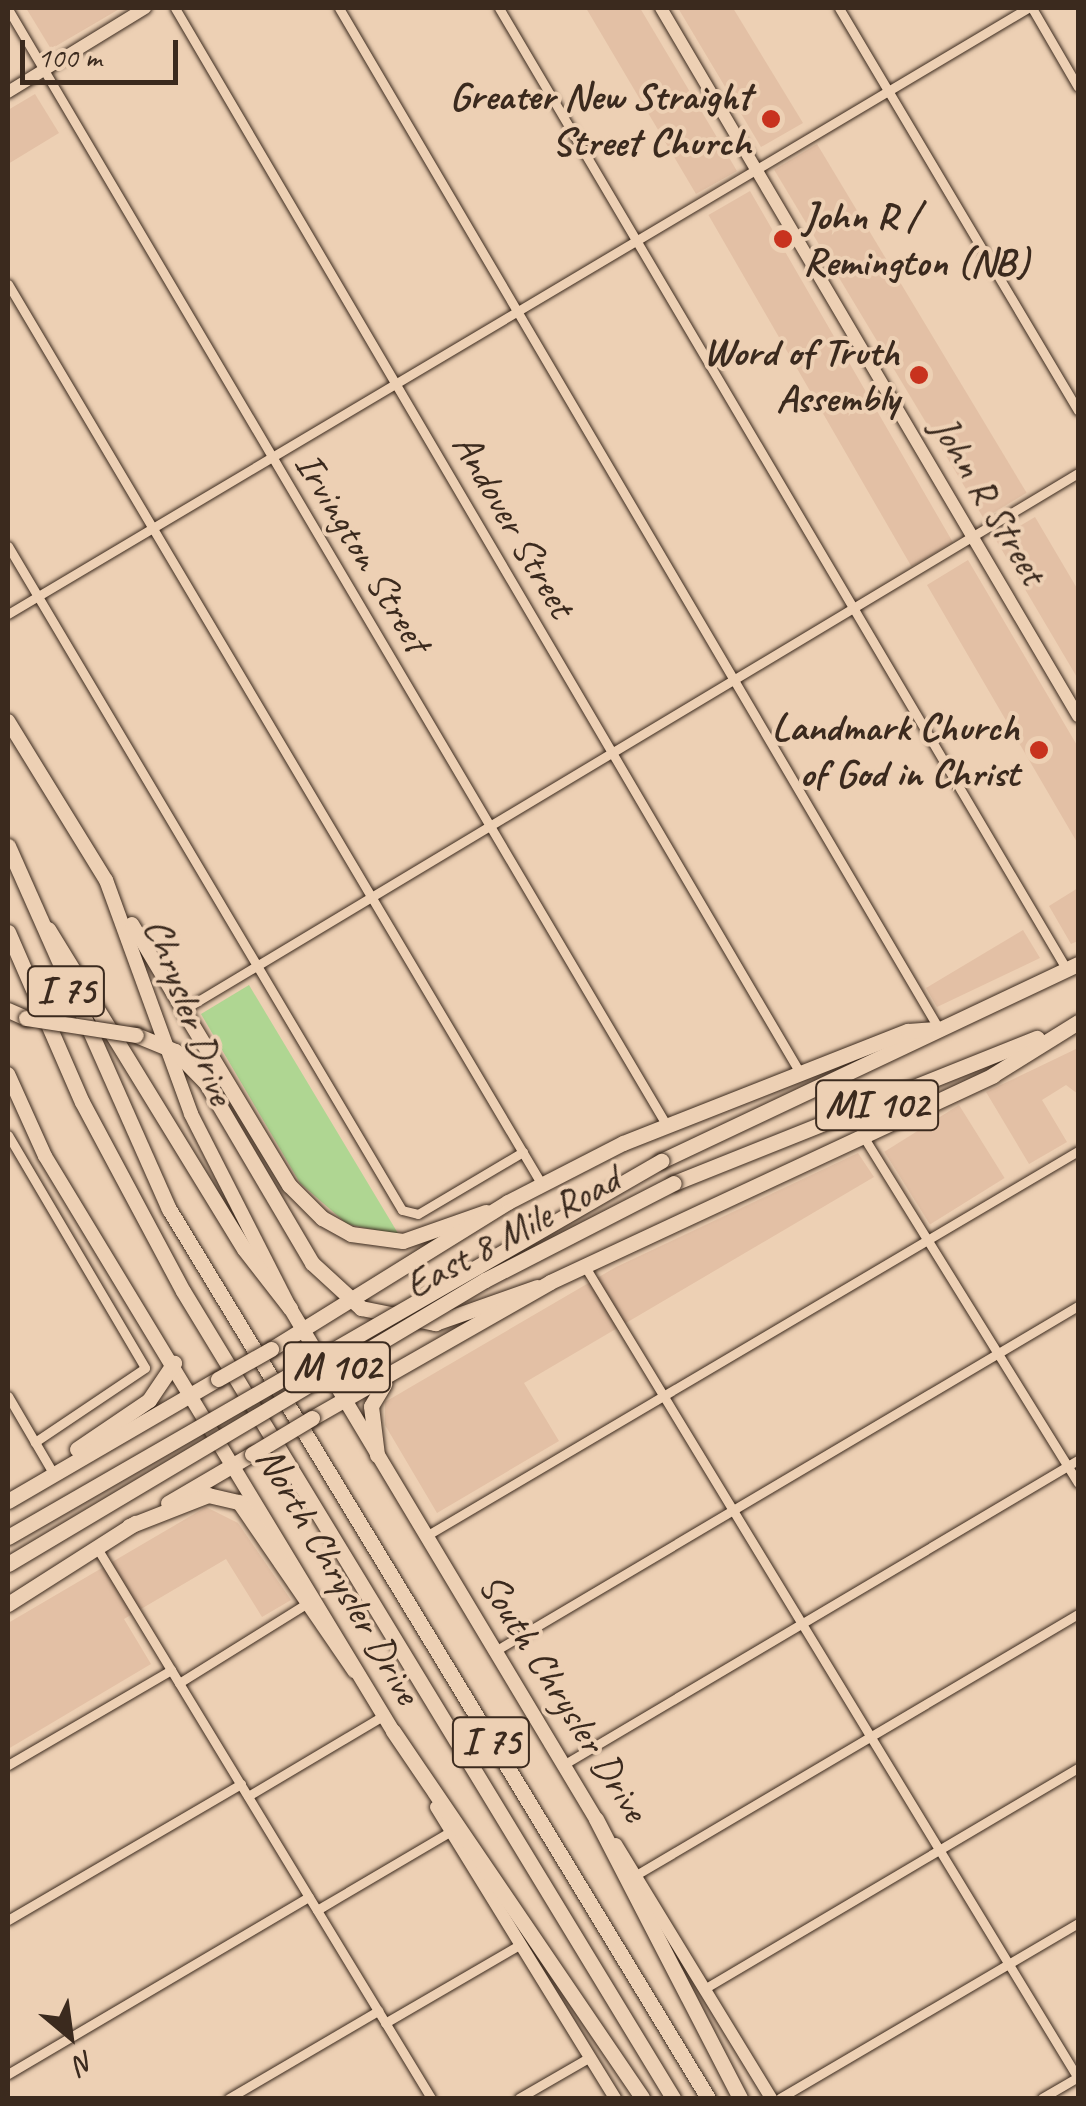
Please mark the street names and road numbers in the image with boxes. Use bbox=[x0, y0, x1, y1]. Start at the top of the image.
street label: John R Street bbox=[919, 406, 1059, 594]
street label: Andover Street bbox=[442, 424, 586, 626]
street label: Irvington Street bbox=[284, 443, 442, 661]
street label: Chrysler Drive bbox=[134, 911, 246, 1111]
road number: I 75 bbox=[26, 958, 106, 1024]
road number: MI 102 bbox=[814, 1072, 940, 1138]
street label: East 8 Mile Road bbox=[397, 1155, 627, 1309]
road number: M 102 bbox=[282, 1334, 392, 1400]
street label: North Chrysler Drive bbox=[246, 1438, 432, 1712]
street label: South Chrysler Drive bbox=[468, 1564, 660, 1830]
road number: I 75 bbox=[451, 1709, 531, 1775]

